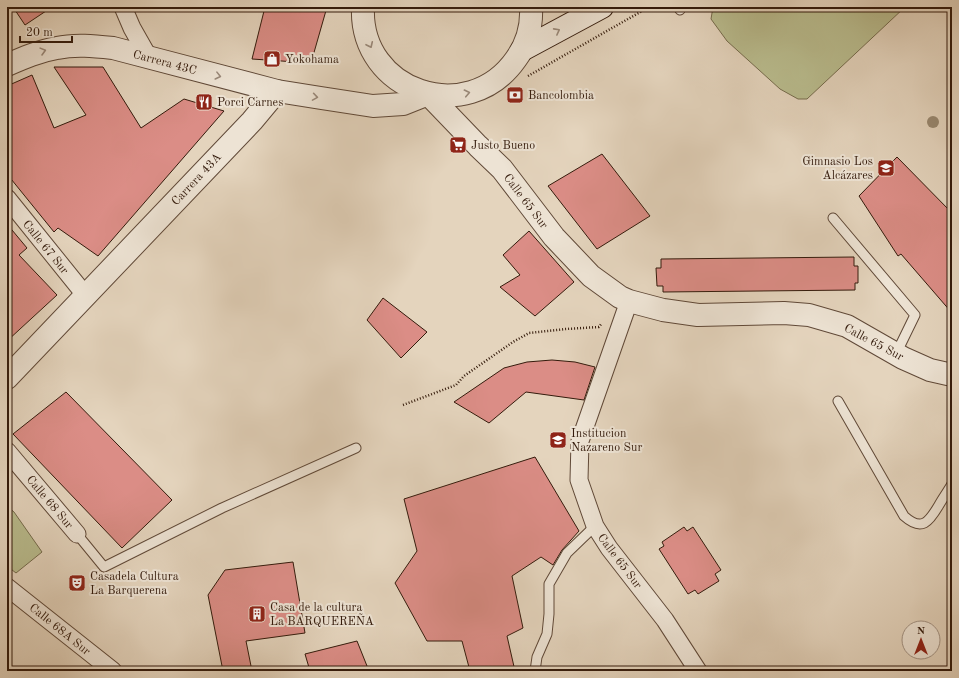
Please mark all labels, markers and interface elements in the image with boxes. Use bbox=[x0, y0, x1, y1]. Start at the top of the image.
scale bar bbox=[20, 18, 72, 44]
text: 20 m bbox=[26, 27, 53, 39]
one-way arrow bbox=[553, 29, 560, 36]
one-way arrow bbox=[365, 41, 373, 48]
one-way arrow bbox=[39, 47, 46, 56]
street label: Carrera 43C bbox=[132, 49, 198, 77]
shop icon: Yokohama bbox=[262, 49, 282, 69]
place label: Yokohama bbox=[285, 54, 339, 66]
one-way arrow bbox=[214, 71, 221, 80]
bank icon: Bancolombia bbox=[505, 85, 525, 105]
one-way arrow bbox=[464, 89, 470, 98]
place label: Bancolombia bbox=[528, 90, 594, 102]
restaurant icon: Porci Carnes bbox=[194, 92, 214, 112]
one-way arrow bbox=[312, 93, 318, 101]
place label: Porci Carnes bbox=[217, 97, 283, 109]
supermarket icon: Justo Bueno bbox=[448, 135, 468, 155]
place label: Justo Bueno bbox=[471, 140, 535, 152]
street label: Carrera 43A bbox=[170, 151, 224, 208]
place label: Gimnasio Los Alcázares bbox=[802, 156, 873, 182]
school or university icon: Gimnasio Los Alcázares bbox=[876, 158, 896, 178]
street label: Calle 65 Sur bbox=[501, 171, 551, 231]
street label: Calle 67 Sur bbox=[20, 218, 71, 277]
street label: Calle 65 Sur bbox=[842, 321, 906, 364]
place label: Institucion Nazareno Sur bbox=[571, 428, 642, 454]
school or university icon: Institucion Nazareno Sur bbox=[548, 430, 568, 450]
street label: Calle 68 Sur bbox=[24, 474, 75, 532]
street label: Calle 65 Sur bbox=[595, 531, 645, 591]
place label: Casadela Cultura La Barquerena bbox=[90, 571, 179, 597]
theatre icon: Casadela Cultura La Barquerena bbox=[67, 573, 87, 593]
street label: Calle 68A Sur bbox=[27, 602, 92, 658]
place label: Casa de la cultura La BARQUEREÑA bbox=[270, 602, 374, 628]
building icon: Casa de la cultura La BARQUEREÑA bbox=[247, 604, 267, 624]
north arrow bbox=[901, 620, 941, 660]
text: N bbox=[917, 626, 926, 637]

